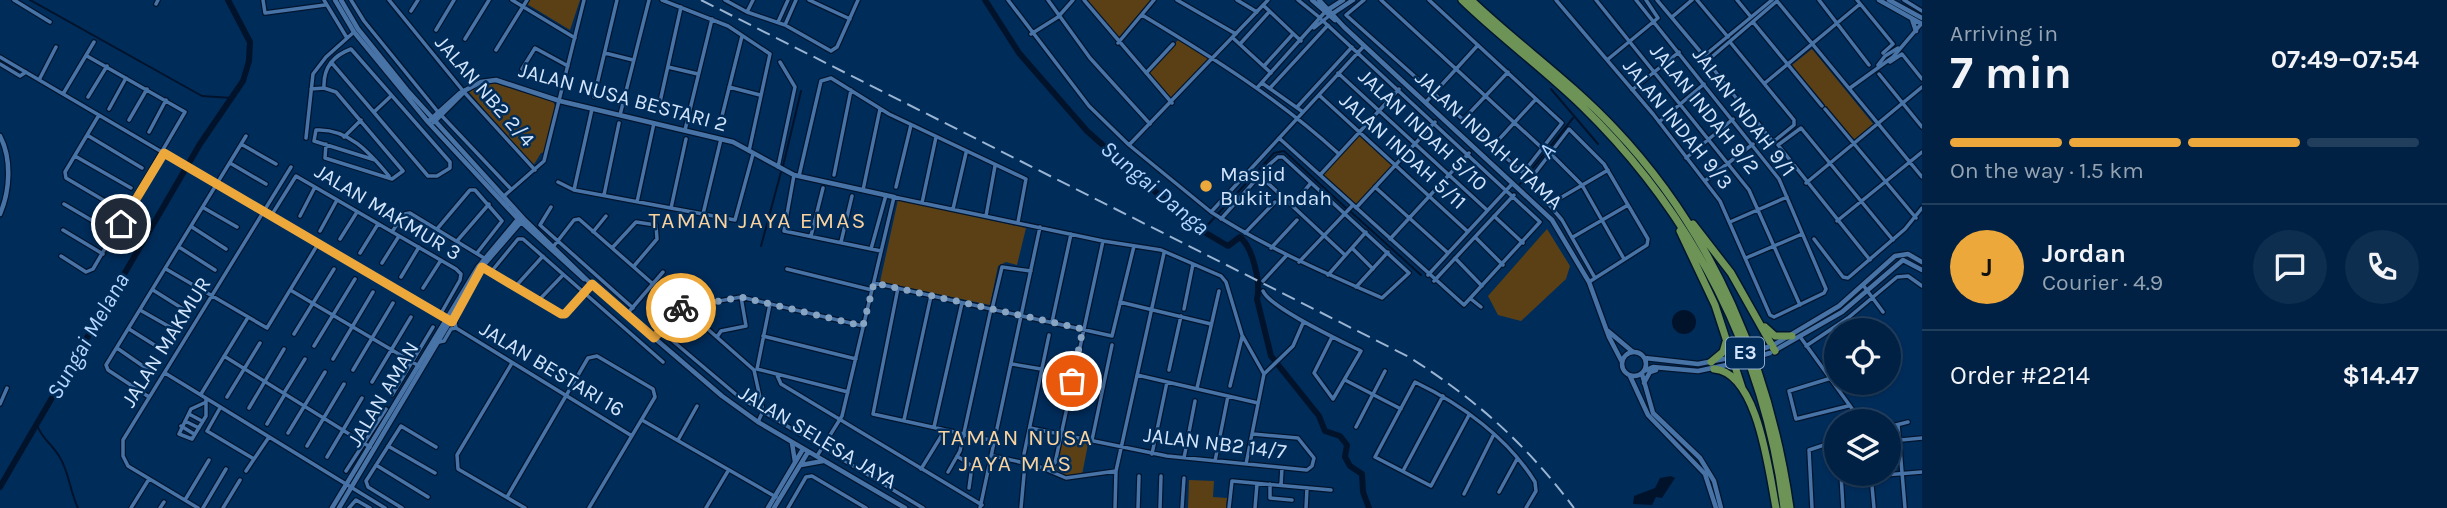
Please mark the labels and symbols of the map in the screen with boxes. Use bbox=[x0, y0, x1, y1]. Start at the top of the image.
street label: JALAN NB2 2/4 bbox=[430, 31, 540, 152]
street label: JALAN INDAH 9/2 bbox=[1645, 39, 1765, 179]
street label: JALAN INDAH 9/1 bbox=[1688, 43, 1800, 181]
street label: JALAN INDAH 9/3 bbox=[1618, 54, 1738, 194]
street label: JALAN NUSA BESTARI 2 bbox=[516, 58, 730, 136]
street label: JALAN INDAH 5/10 bbox=[1354, 64, 1492, 196]
street label: JALAN INDAH UTAMA bbox=[1410, 65, 1568, 215]
street label: JALAN INDAH 5/11 bbox=[1335, 88, 1471, 214]
water label: Sungai Danga bbox=[1095, 135, 1215, 241]
water label: A bbox=[1533, 138, 1561, 164]
street label: JALAN MAKMUR 3 bbox=[311, 159, 465, 265]
place label: Masjid Bukit Indah bbox=[1220, 162, 1332, 210]
marker: Masjid Bukit Indah bbox=[1198, 178, 1214, 194]
pin bbox=[91, 194, 151, 254]
district label: TAMAN JAYA EMAS bbox=[649, 207, 867, 234]
water label: Sungai Melana bbox=[41, 268, 135, 404]
street label: JALAN MAKMUR bbox=[116, 273, 216, 411]
courier bbox=[646, 273, 716, 343]
street label: JALAN BESTARI 16 bbox=[476, 317, 628, 421]
street label: JALAN AMAN bbox=[342, 337, 424, 451]
road number: E3 bbox=[1726, 338, 1764, 368]
pin bbox=[1042, 351, 1102, 411]
street label: JALAN SELESA JAYA bbox=[735, 380, 901, 494]
street label: JALAN NB2 14/7 bbox=[1142, 422, 1288, 464]
district label: TAMAN NUSA JAYA MAS bbox=[938, 424, 1094, 477]

